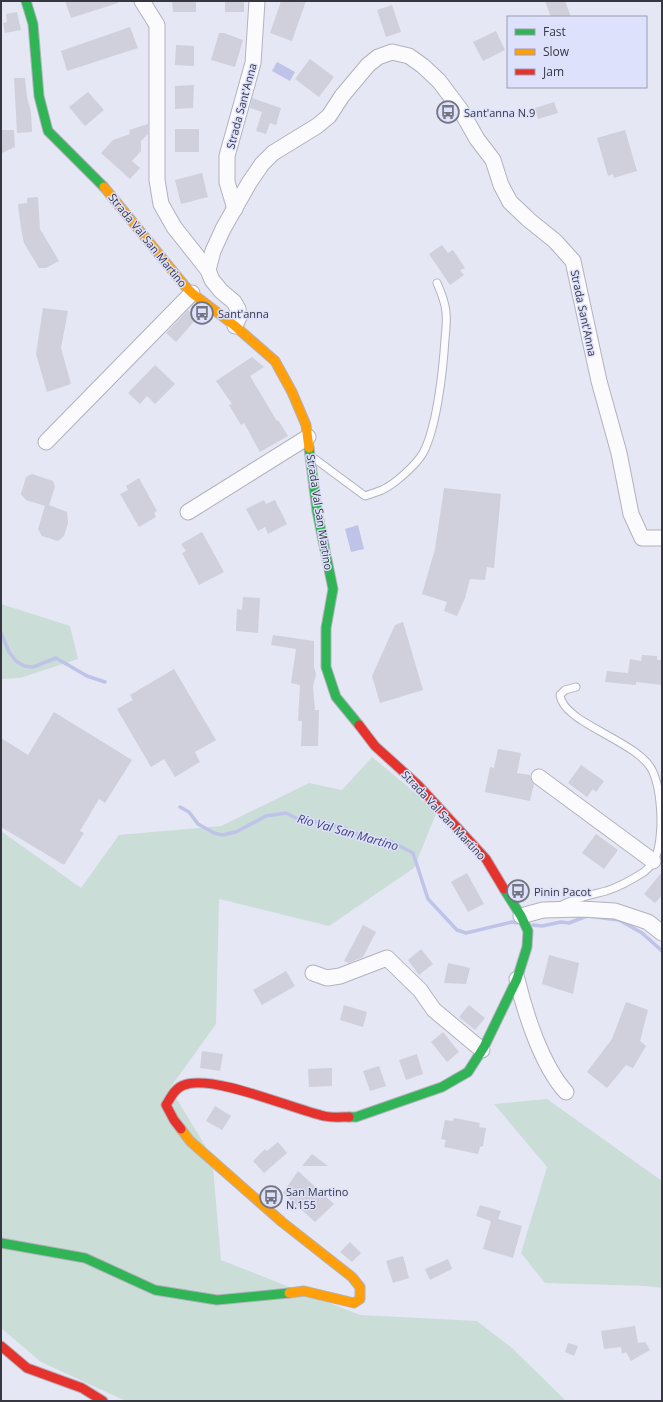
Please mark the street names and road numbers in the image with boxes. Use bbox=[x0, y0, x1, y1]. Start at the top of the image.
street label: Strada Sant'Anna bbox=[222, 62, 260, 150]
street label: Strada Val San Martino bbox=[105, 190, 191, 290]
street label: Strada Sant'Anna bbox=[568, 268, 600, 358]
street label: Strada Val San Martino bbox=[303, 453, 337, 571]
street label: Strada Val San Martino bbox=[399, 767, 490, 863]

